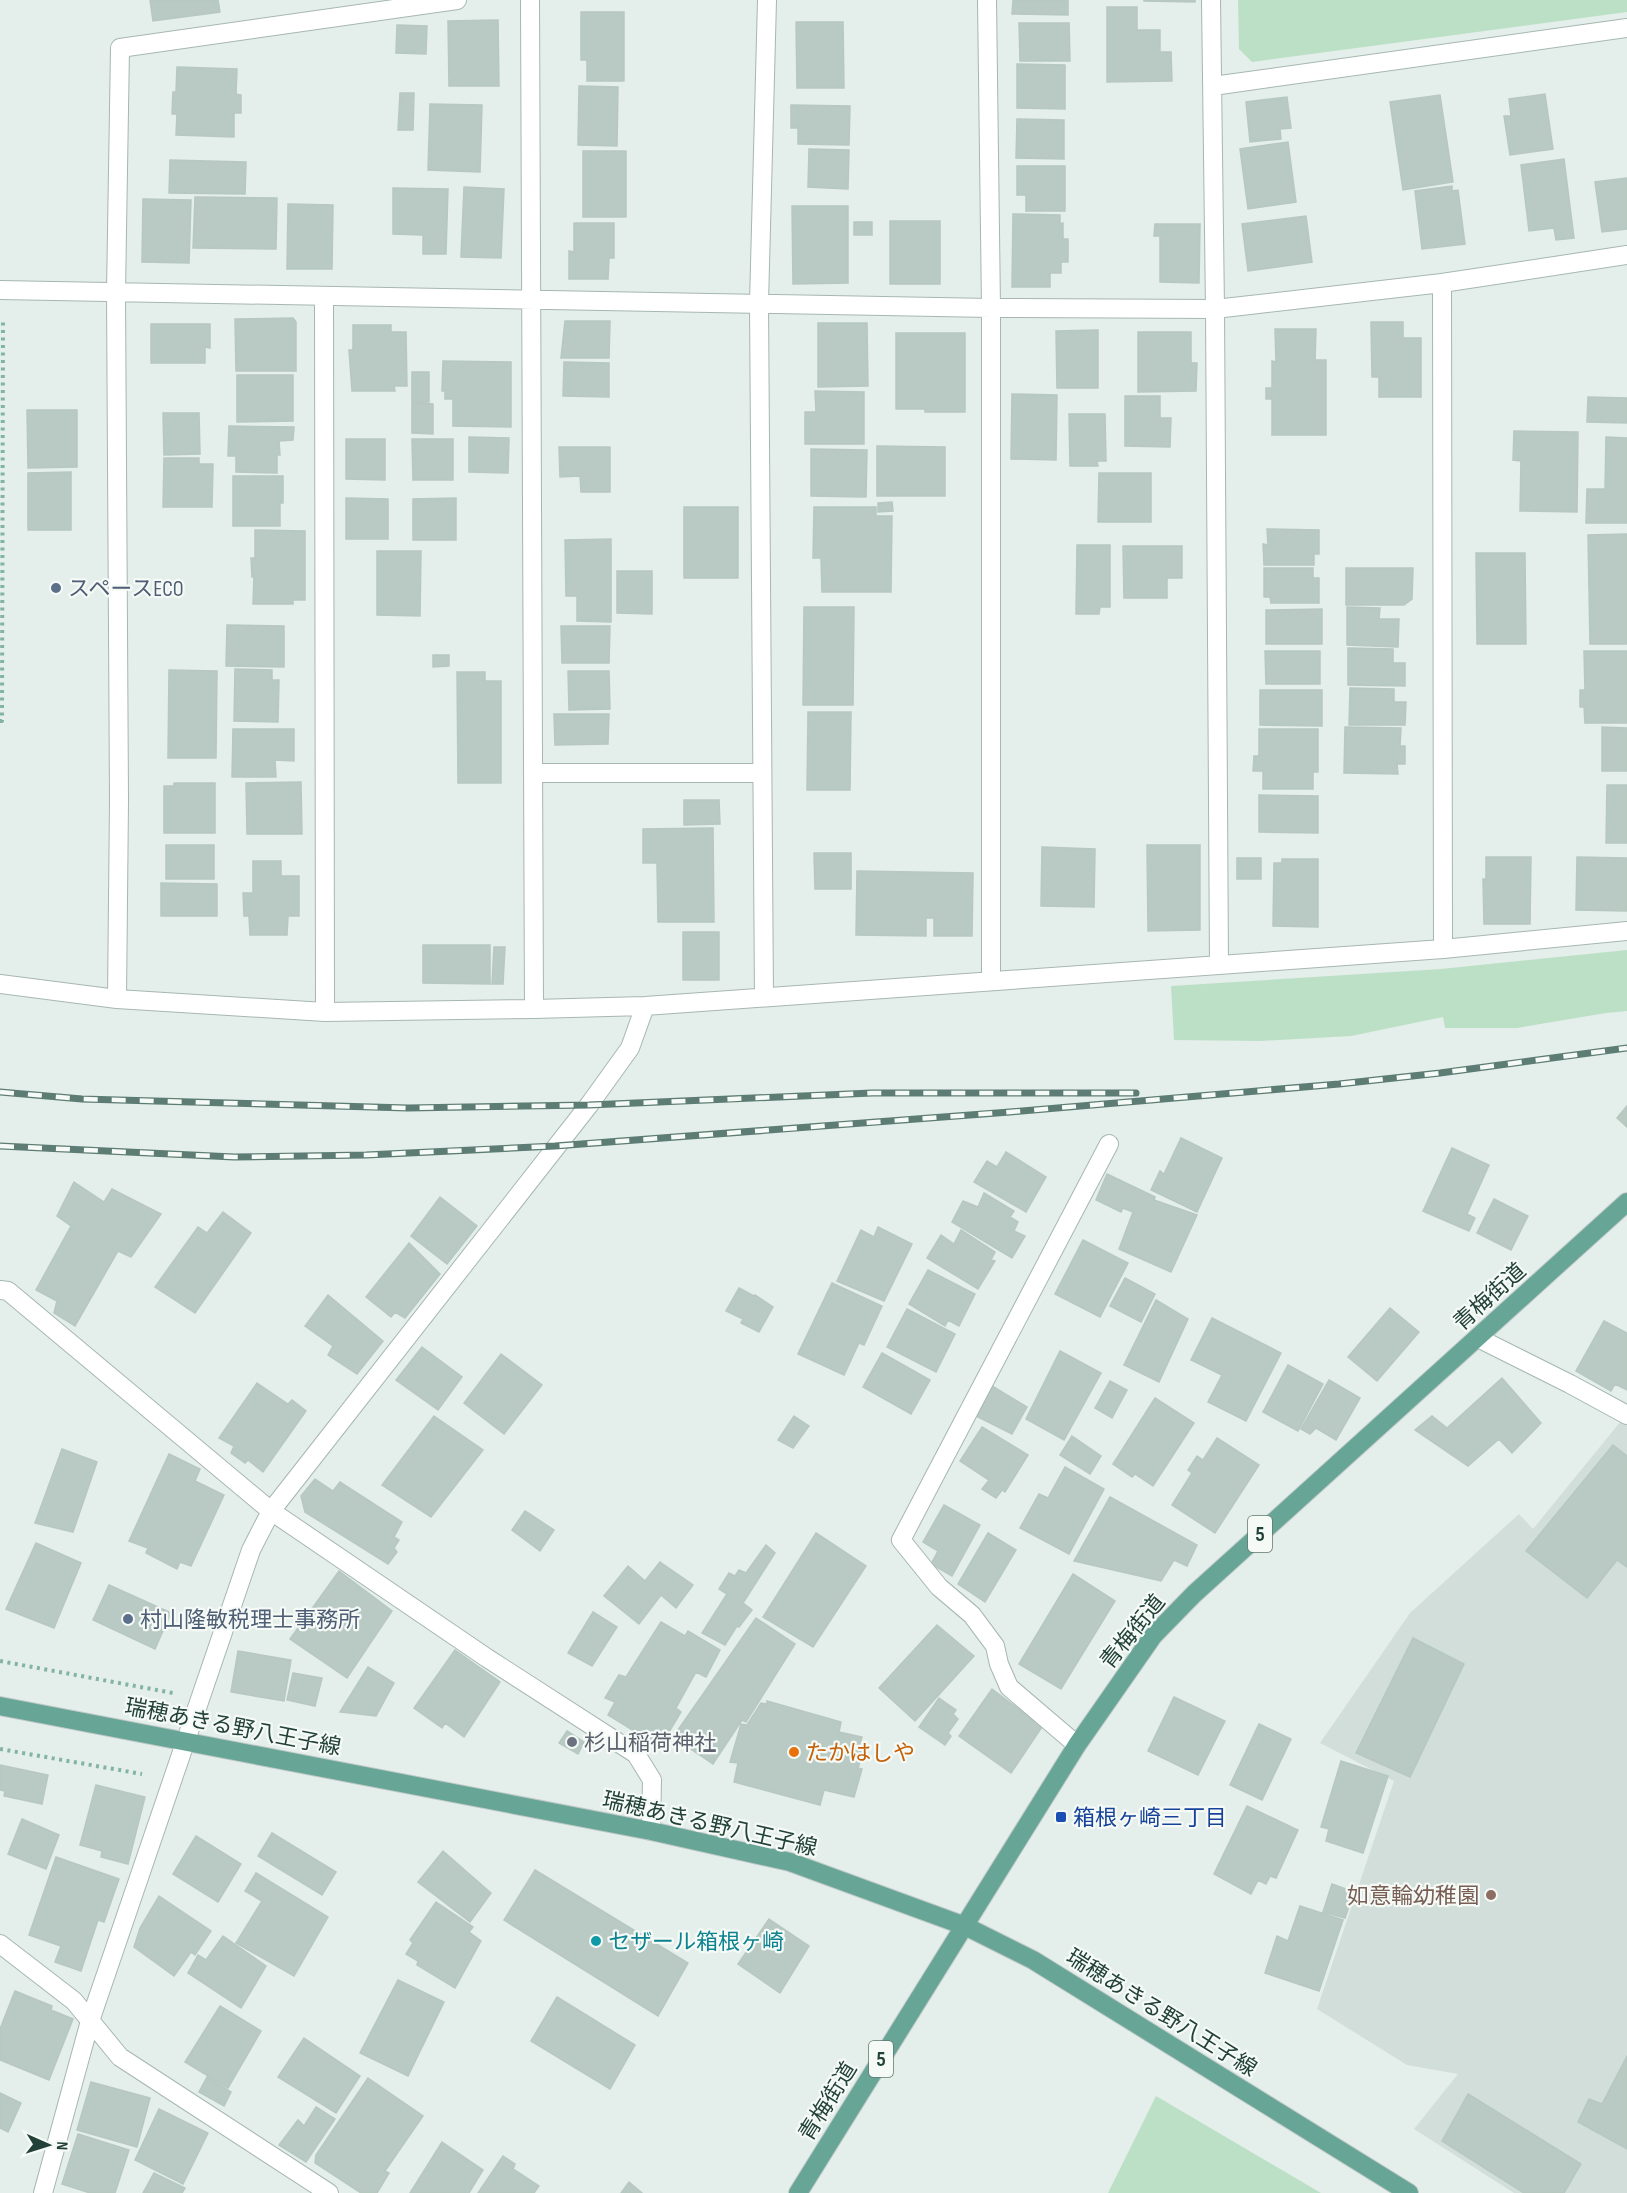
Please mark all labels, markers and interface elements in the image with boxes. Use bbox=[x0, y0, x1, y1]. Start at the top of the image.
place label: スペースECO bbox=[68, 576, 184, 603]
marker: スペースECO bbox=[49, 581, 63, 595]
street label: 青梅街道 bbox=[1448, 1258, 1532, 1337]
road number: 5 bbox=[1248, 1516, 1272, 1552]
street label: 青梅街道 bbox=[1095, 1589, 1171, 1675]
place label: 村山隆敏税理士事務所 bbox=[140, 1607, 360, 1634]
marker: 村山隆敏税理士事務所 bbox=[121, 1612, 135, 1626]
street label: 瑞穂あきる野八王子線 bbox=[122, 1693, 343, 1762]
place label: 杉山稲荷神社 bbox=[584, 1730, 716, 1757]
marker: 杉山稲荷神社 bbox=[565, 1735, 579, 1749]
place label: たかはしや bbox=[806, 1740, 915, 1767]
marker: たかはしや bbox=[787, 1745, 801, 1759]
street label: 瑞穂あきる野八王子線 bbox=[600, 1787, 820, 1862]
place label: 箱根ヶ崎三丁目 bbox=[1073, 1805, 1227, 1832]
marker: 箱根ヶ崎三丁目 bbox=[1054, 1810, 1068, 1824]
place label: 如意輪幼稚園 bbox=[1347, 1883, 1479, 1910]
marker: 如意輪幼稚園 bbox=[1484, 1888, 1498, 1902]
place label: セザール箱根ヶ崎 bbox=[608, 1929, 784, 1956]
marker: セザール箱根ヶ崎 bbox=[589, 1934, 603, 1948]
street label: 瑞穂あきる野八王子線 bbox=[1061, 1944, 1261, 2083]
road number: 5 bbox=[869, 2041, 893, 2077]
street label: 青梅街道 bbox=[794, 2057, 863, 2146]
north arrow bbox=[18, 2115, 78, 2175]
text: N bbox=[52, 2141, 71, 2150]

